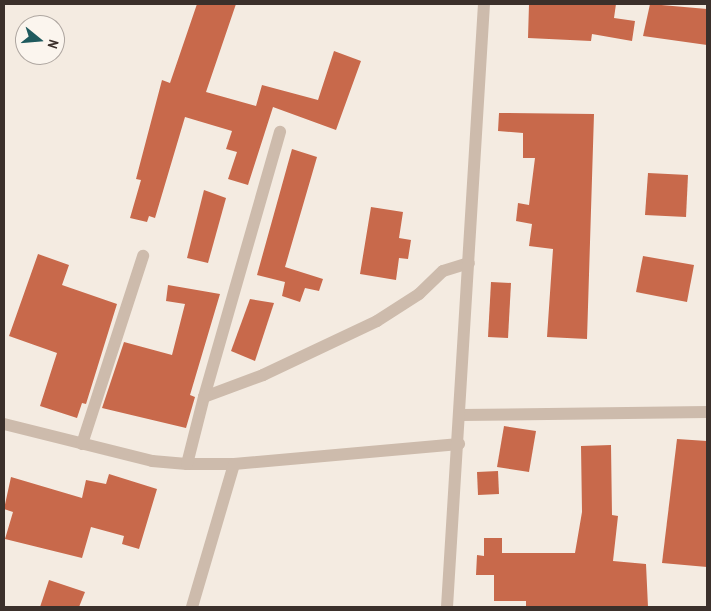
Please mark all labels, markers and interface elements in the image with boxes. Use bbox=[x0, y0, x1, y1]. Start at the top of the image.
north arrow bbox=[15, 15, 65, 65]
text: N bbox=[44, 37, 63, 51]

